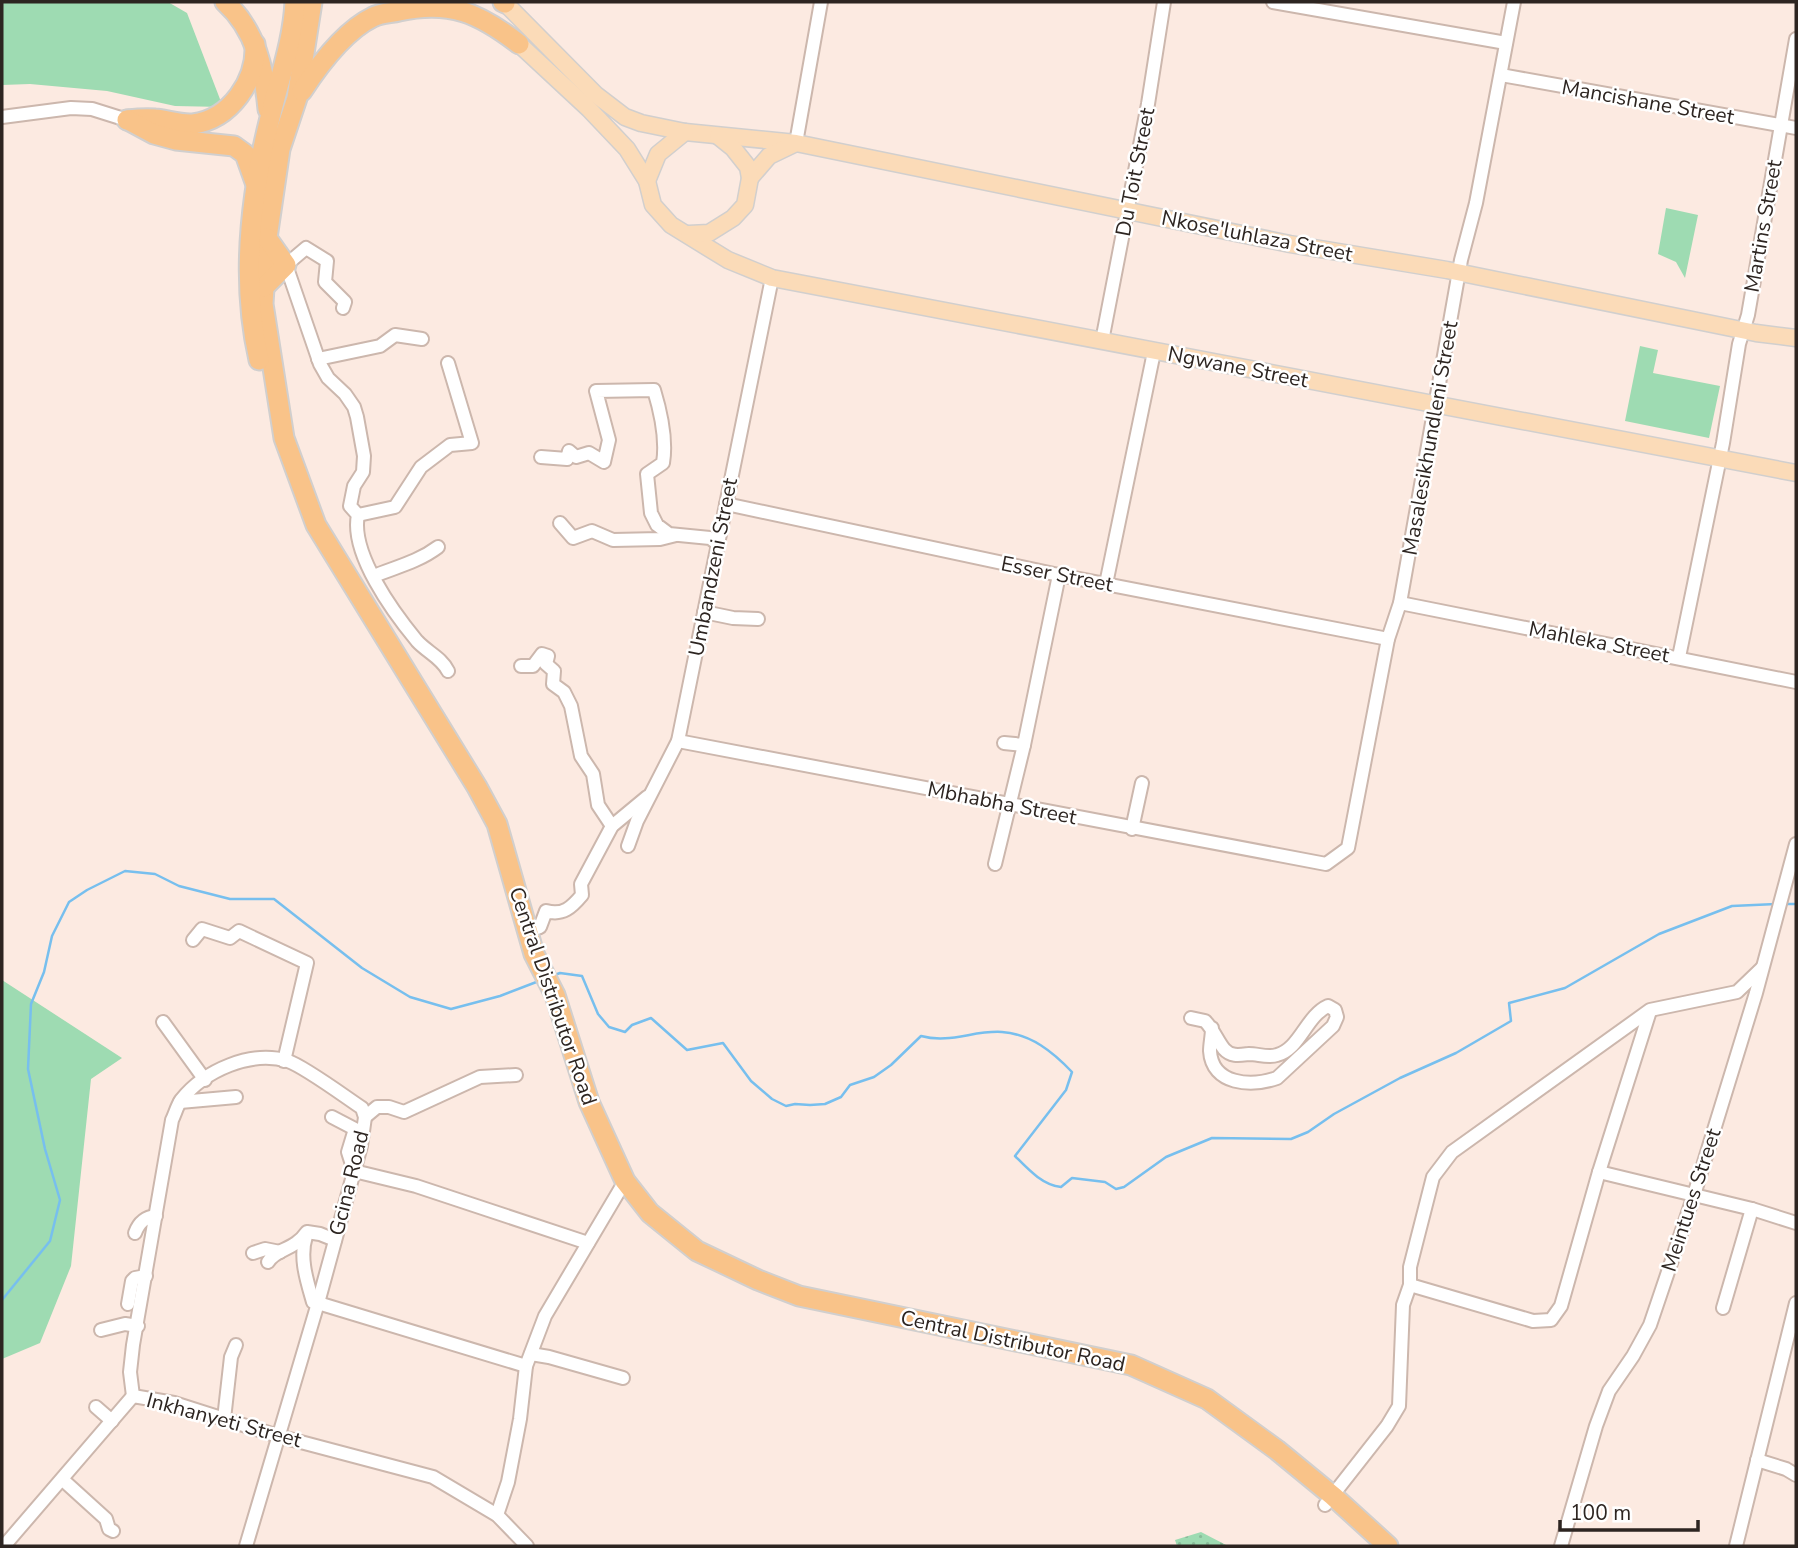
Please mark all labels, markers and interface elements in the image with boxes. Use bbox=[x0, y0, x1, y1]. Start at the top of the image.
street label: Mancishane Street bbox=[1560, 73, 1737, 131]
street label: Du Toit Street bbox=[1109, 105, 1161, 239]
street label: Martins Street bbox=[1738, 157, 1789, 294]
street label: Nkose'luhlaza Street bbox=[1159, 204, 1356, 268]
street label: Masalesikhundleni Street bbox=[1396, 318, 1465, 557]
street label: Ngwane Street bbox=[1166, 340, 1311, 394]
street label: Umbandzeni Street bbox=[682, 475, 744, 659]
street label: Esser Street bbox=[999, 549, 1116, 599]
street label: Mahleka Street bbox=[1526, 615, 1672, 669]
street label: Mbhabha Street bbox=[925, 775, 1080, 831]
street label: Central Distributor Road bbox=[502, 883, 604, 1109]
street label: Meintues Street bbox=[1655, 1124, 1728, 1275]
street label: Gcina Road bbox=[322, 1128, 376, 1238]
street label: Central Distributor Road bbox=[898, 1304, 1128, 1378]
street label: Inkhanyeti Street bbox=[143, 1386, 305, 1454]
scale bar bbox=[1560, 1488, 1698, 1532]
text: 100 m bbox=[1570, 1499, 1631, 1527]

